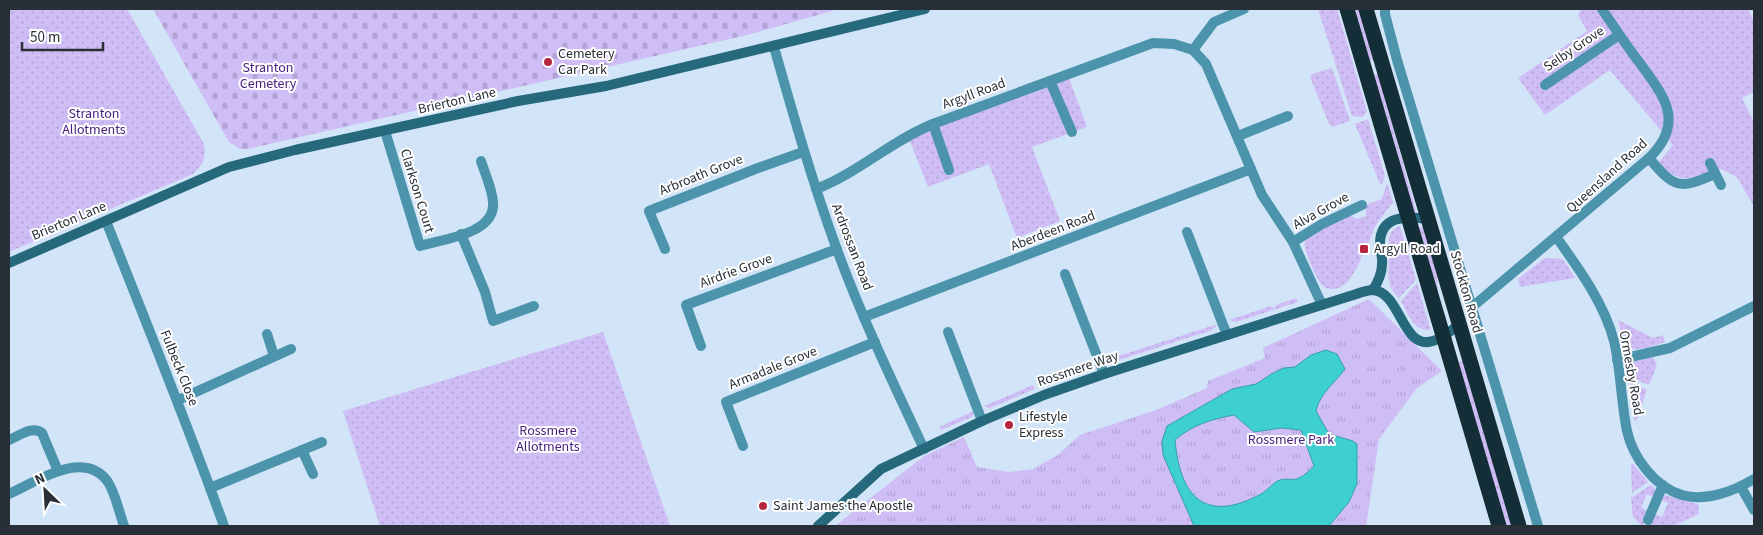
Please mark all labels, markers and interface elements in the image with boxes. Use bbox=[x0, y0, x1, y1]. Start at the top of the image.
scale bar bbox=[22, 20, 104, 52]
street label: Selby Grove bbox=[1540, 21, 1608, 77]
text: 50 m bbox=[30, 27, 60, 48]
place label: Cemetery Car Park bbox=[558, 44, 615, 80]
marker: Cemetery Car Park bbox=[542, 56, 554, 68]
park label: Stranton Cemetery bbox=[240, 58, 297, 94]
street label: Argyll Road bbox=[940, 73, 1008, 115]
street label: Brierton Lane bbox=[416, 82, 498, 120]
park label: Stranton Allotments bbox=[62, 104, 126, 140]
street label: Queensland Road bbox=[1562, 134, 1652, 218]
street label: Clarkson Court bbox=[395, 146, 439, 236]
street label: Arbroath Grove bbox=[656, 149, 746, 201]
street label: Alva Grove bbox=[1289, 187, 1353, 235]
street label: Brierton Lane bbox=[29, 196, 109, 246]
street label: Ardrossan Road bbox=[826, 201, 878, 293]
street label: Aberdeen Road bbox=[1008, 206, 1098, 256]
place label: Argyll Road bbox=[1374, 239, 1440, 259]
marker: Argyll Road bbox=[1358, 243, 1370, 255]
street label: Stockton Road bbox=[1445, 248, 1487, 336]
street label: Airdrie Grove bbox=[697, 249, 775, 293]
street label: Fulbeck Close bbox=[155, 327, 203, 409]
street label: Ormesby Road bbox=[1614, 329, 1648, 417]
street label: Armadale Grove bbox=[726, 341, 820, 395]
street label: Rossmere Way bbox=[1035, 346, 1122, 392]
place label: Lifestyle Express bbox=[1019, 407, 1068, 443]
marker: Lifestyle Express bbox=[1003, 419, 1015, 431]
park label: Rossmere Allotments bbox=[516, 421, 580, 457]
park label: Rossmere Park bbox=[1248, 430, 1334, 450]
north arrow bbox=[20, 465, 70, 515]
text: N bbox=[31, 468, 48, 490]
place label: Saint James the Apostle bbox=[773, 496, 913, 516]
marker: Saint James the Apostle bbox=[757, 500, 769, 512]

